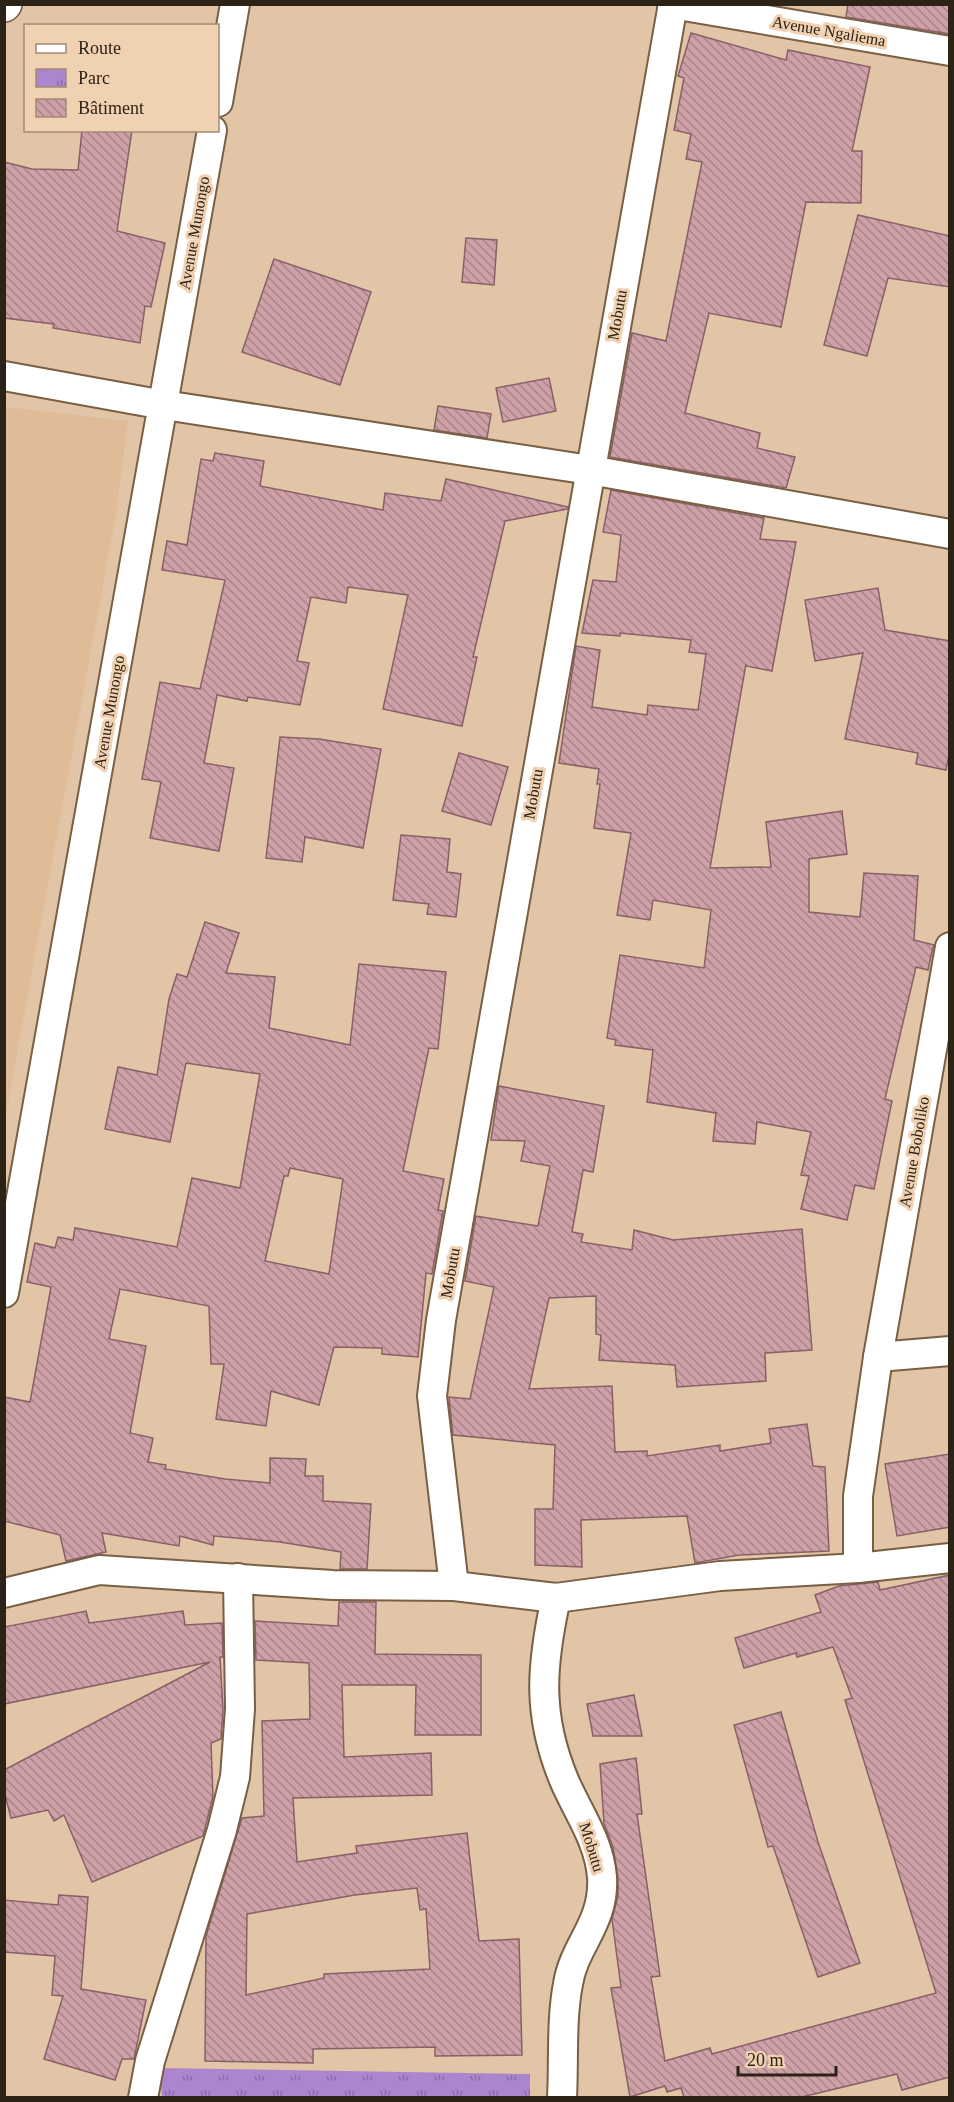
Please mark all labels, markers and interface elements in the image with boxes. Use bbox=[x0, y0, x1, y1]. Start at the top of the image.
street label: Avenue Ngaliema bbox=[771, 13, 887, 50]
legend bbox=[24, 24, 219, 132]
text: Route bbox=[78, 38, 121, 58]
text: Parc bbox=[78, 68, 110, 88]
text: Bâtiment bbox=[78, 98, 144, 118]
street label: Avenue Munongo bbox=[176, 175, 213, 291]
street label: Mobutu bbox=[604, 289, 630, 341]
street label: Avenue Munongo bbox=[91, 654, 128, 770]
street label: Mobutu bbox=[520, 768, 546, 820]
street label: Avenue Boboliko bbox=[896, 1095, 932, 1209]
street label: Mobutu bbox=[437, 1247, 463, 1299]
street label: Mobutu bbox=[576, 1820, 608, 1874]
scale bar bbox=[738, 2039, 836, 2077]
text: 20 m bbox=[747, 2050, 784, 2070]

